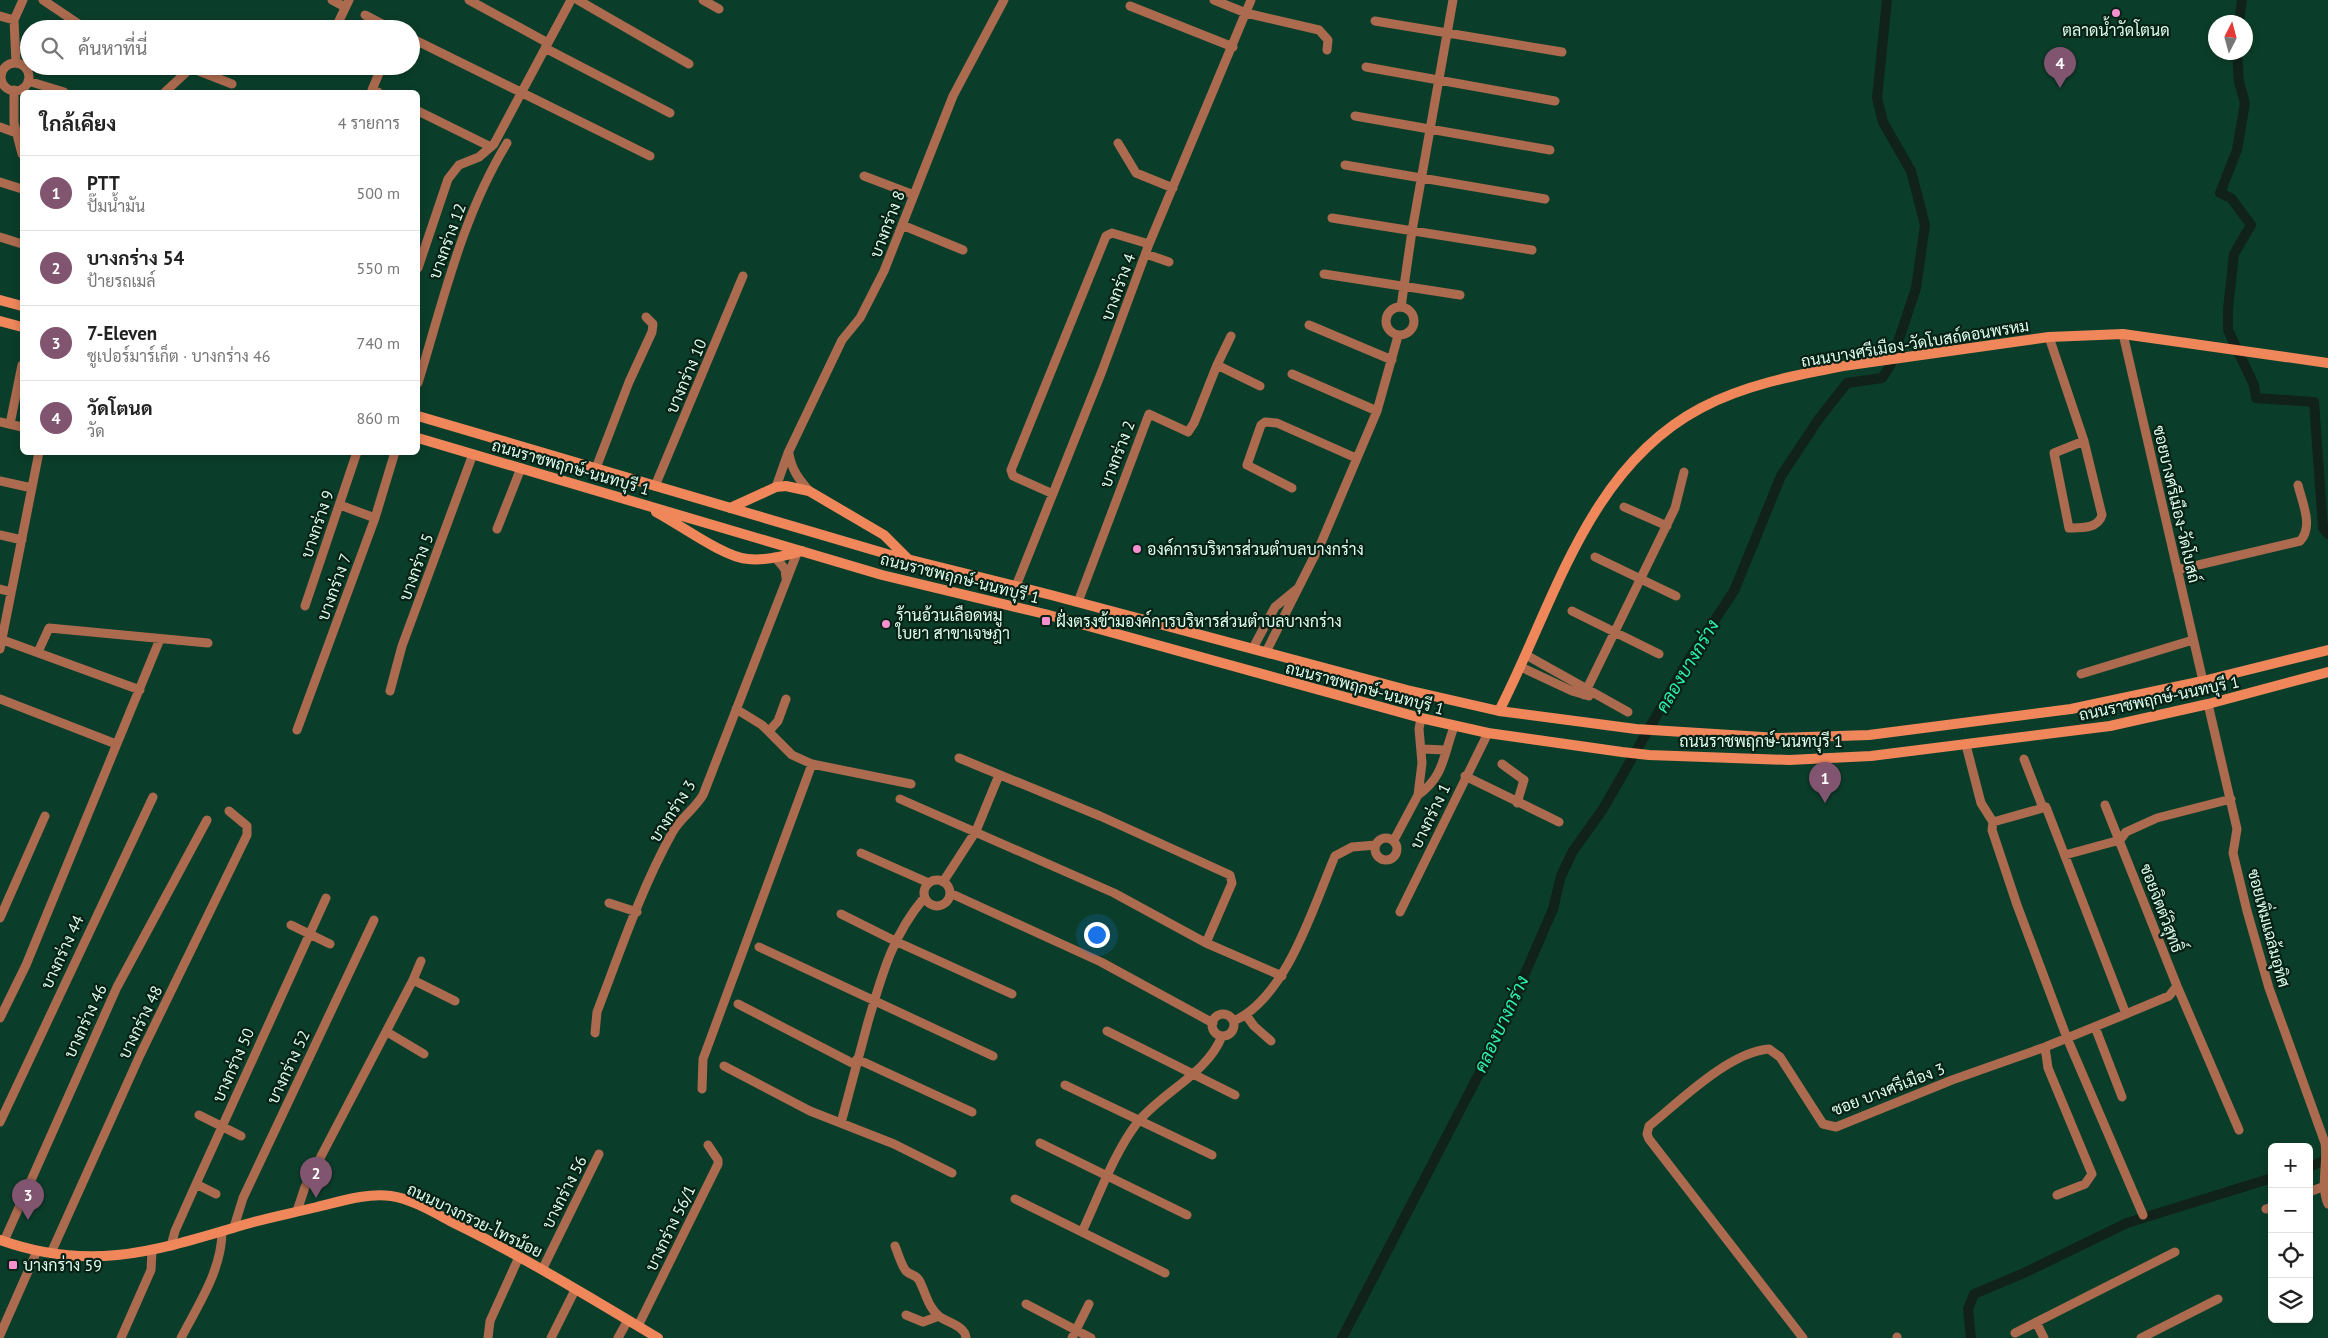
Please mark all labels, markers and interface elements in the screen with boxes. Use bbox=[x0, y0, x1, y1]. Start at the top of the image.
marker: ตลาดน้ำวัดโตนด bbox=[2110, 7, 2122, 19]
north arrow bbox=[2208, 15, 2253, 60]
place label: ตลาดน้ำวัดโตนด bbox=[2062, 16, 2170, 40]
search box bbox=[20, 20, 420, 75]
icon: search bbox=[38, 34, 66, 62]
text: ค้นหาที่นี่ bbox=[78, 36, 147, 60]
pin: 4 bbox=[2044, 47, 2076, 88]
text: ใกล้เคียง bbox=[40, 110, 116, 137]
text: 4 รายการ bbox=[338, 113, 400, 133]
text: PTT bbox=[87, 171, 120, 195]
text: 1 bbox=[51, 183, 61, 203]
text: 500 m bbox=[357, 183, 400, 203]
street label: บางกร่าง 8 bbox=[865, 188, 909, 260]
text: ปั๊มน้ำมัน bbox=[87, 196, 145, 216]
street label: บางกร่าง 12 bbox=[424, 200, 470, 282]
text: บางกร่าง 54 bbox=[87, 246, 184, 270]
street label: บางกร่าง 4 bbox=[1097, 250, 1140, 323]
text: 2 bbox=[51, 258, 61, 278]
text: 550 m bbox=[357, 258, 400, 278]
text: ป้ายรถเมล์ bbox=[87, 271, 156, 291]
street label: ถนนบางศรีเมือง-วัดโบสถ์ดอนพรหม bbox=[1799, 313, 2030, 371]
text: 7-Eleven bbox=[87, 321, 157, 345]
text: 3 bbox=[51, 333, 61, 353]
text: 740 m bbox=[357, 333, 400, 353]
street label: บางกร่าง 10 bbox=[661, 335, 711, 416]
text: ซูเปอร์มาร์เก็ต · บางกร่าง 46 bbox=[87, 346, 271, 366]
text: วัดโตนด bbox=[87, 396, 153, 420]
text: 4 bbox=[51, 408, 61, 428]
text: 860 m bbox=[357, 408, 400, 428]
street label: บางกร่าง 2 bbox=[1095, 418, 1139, 490]
text: วัด bbox=[87, 421, 105, 441]
street label: ซอยบางศรีเมือง-วัดโบสถ์ bbox=[2149, 423, 2207, 585]
street label: ถนนราชพฤกษ์-นนทบุรี 1 bbox=[489, 433, 653, 501]
street label: บางกร่าง 9 bbox=[296, 487, 338, 561]
street label: บางกร่าง 5 bbox=[395, 531, 437, 603]
place label: องค์การบริหารส่วนตำบลบางกร่าง bbox=[1147, 537, 1364, 559]
marker: องค์การบริหารส่วนตำบลบางกร่าง bbox=[1131, 543, 1143, 555]
street label: ถนนราชพฤกษ์-นนทบุรี 1 bbox=[878, 547, 1042, 609]
street label: บางกร่าง 7 bbox=[313, 551, 355, 623]
place label: ร้านอ้วนเลือดหมู ใบยา สาขาเจษฎา bbox=[894, 605, 1010, 644]
place label: ฝั่งตรงข้ามองค์การบริหารส่วนตำบลบางกร่าง bbox=[1056, 608, 1342, 631]
marker: ฝั่งตรงข้ามองค์การบริหารส่วนตำบลบางกร่าง bbox=[1040, 615, 1052, 627]
water label: คลองบางกร่าง bbox=[1650, 615, 1724, 717]
marker: ร้านอ้วนเลือดหมู ใบยา สาขาเจษฎา bbox=[880, 618, 892, 630]
street label: ถนนราชพฤกษ์-นนทบุรี 1 bbox=[1283, 655, 1447, 721]
street label: ถนนราชพฤกษ์-นนทบุรี 1 bbox=[2077, 669, 2241, 727]
street label: ถนนราชพฤกษ์-นนทบุรี 1 bbox=[1679, 729, 1843, 753]
pin: 1 bbox=[1809, 762, 1841, 803]
street label: บางกร่าง 3 bbox=[644, 776, 700, 846]
street label: บางกร่าง 1 bbox=[1406, 780, 1454, 852]
street label: ซอยจิตต์วิสุทธิ์ bbox=[2134, 859, 2192, 956]
street label: ซอยเพิ่มแฉล้มอุทิศ bbox=[2242, 866, 2298, 990]
street label: บางกร่าง 44 bbox=[36, 912, 88, 992]
your location bbox=[1084, 922, 1110, 948]
water label: คลองบางกร่าง bbox=[1468, 972, 1534, 1076]
street label: บางกร่าง 46 bbox=[59, 981, 111, 1061]
street label: บางกร่าง 48 bbox=[114, 982, 166, 1062]
street label: บางกร่าง 50 bbox=[208, 1025, 258, 1105]
street label: บางกร่าง 52 bbox=[262, 1027, 314, 1107]
street label: ซอย บางศรีเมือง 3 bbox=[1828, 1057, 1948, 1120]
map controls bbox=[2268, 1143, 2313, 1323]
button: + bbox=[2268, 1143, 2313, 1188]
street label: บางกร่าง 56 bbox=[537, 1152, 591, 1232]
pin: 2 bbox=[300, 1157, 332, 1198]
street label: ถนนบางกรวย-ไทรน้อย bbox=[404, 1178, 546, 1261]
pin: 3 bbox=[12, 1179, 44, 1220]
street label: บางกร่าง 56/1 bbox=[641, 1182, 699, 1274]
button: − bbox=[2268, 1188, 2313, 1233]
button: locate bbox=[2268, 1233, 2313, 1278]
place label: บางกร่าง 59 bbox=[23, 1255, 102, 1275]
marker: บางกร่าง 59 bbox=[7, 1259, 19, 1271]
button: layers bbox=[2268, 1278, 2313, 1323]

